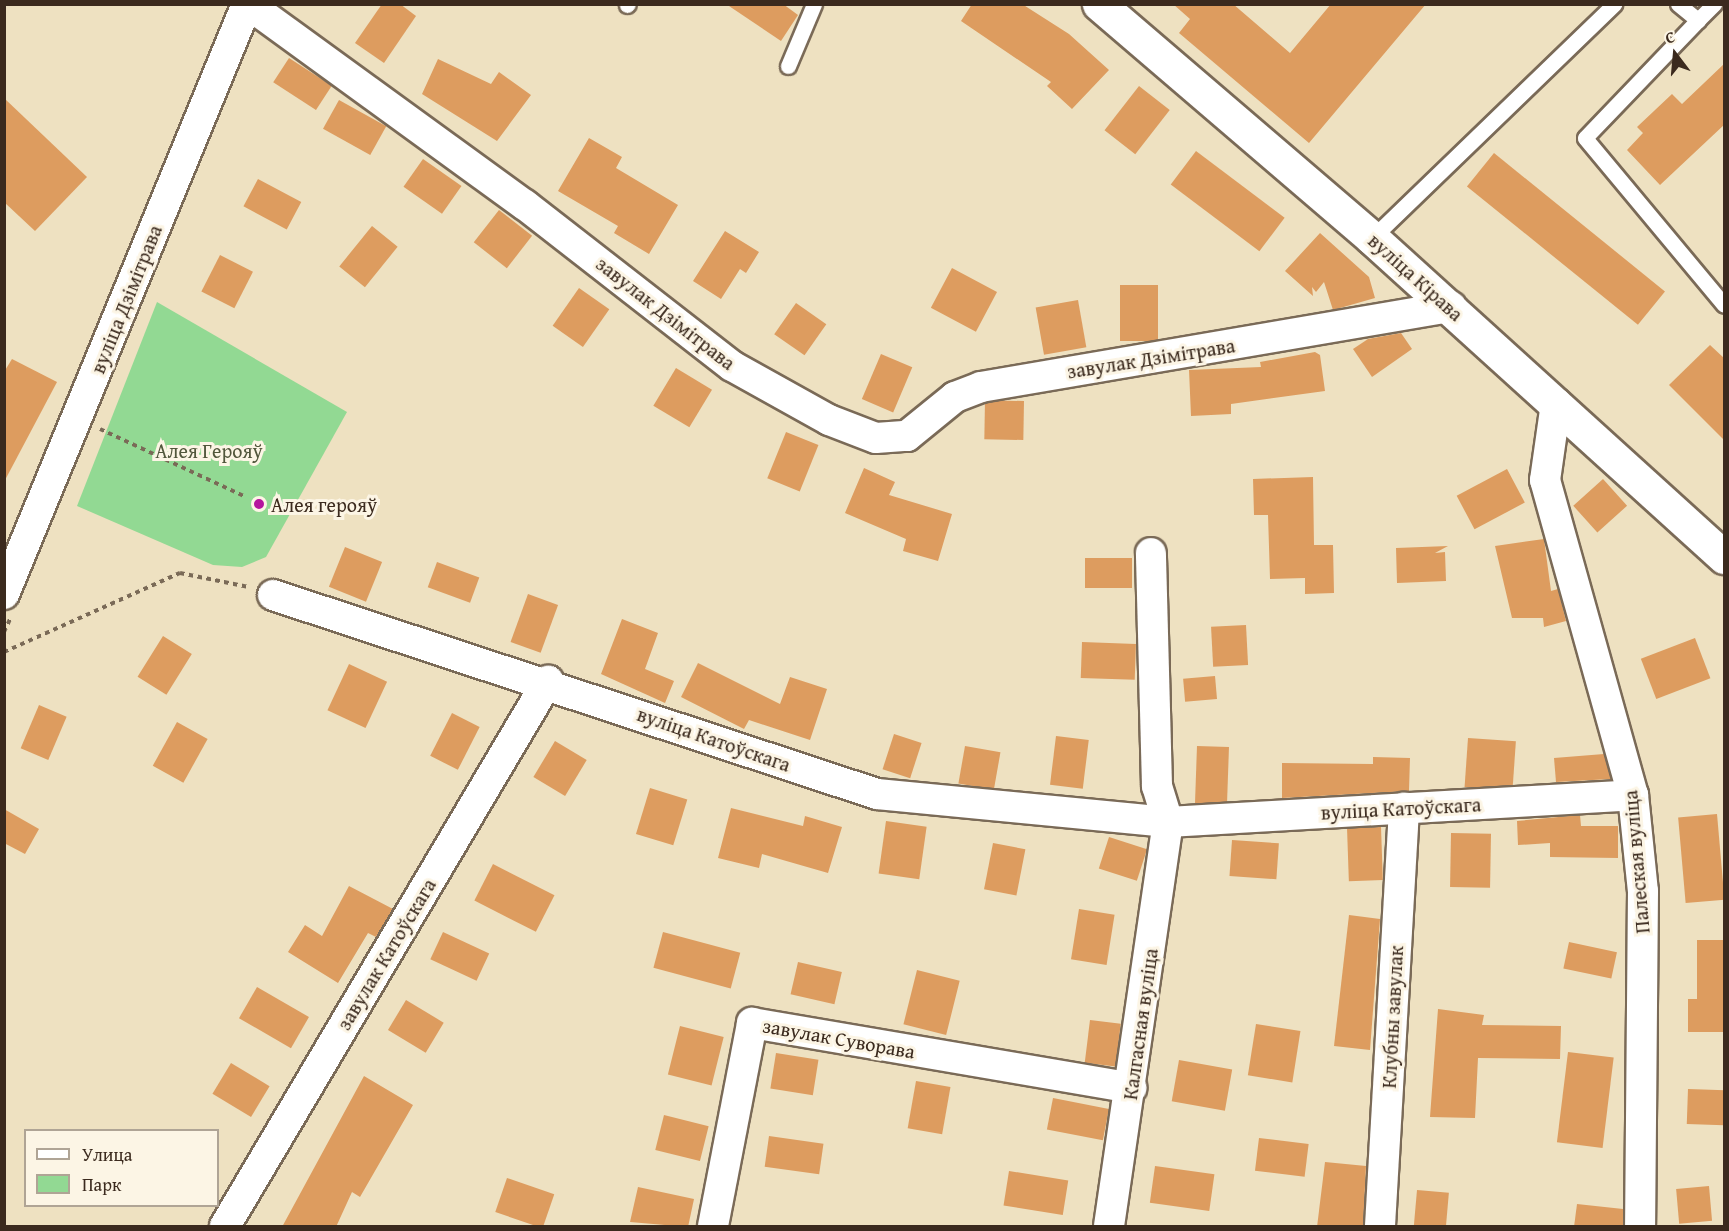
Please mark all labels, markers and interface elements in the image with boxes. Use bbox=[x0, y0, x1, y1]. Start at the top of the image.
north arrow bbox=[1645, 24, 1705, 84]
text: С bbox=[1662, 24, 1678, 49]
street label: вуліца Дзімітрава bbox=[85, 221, 167, 377]
street label: вуліца Кірава bbox=[1364, 228, 1468, 326]
street label: завулак Дзімітрава bbox=[592, 251, 740, 375]
street label: завулак Дзімітрава bbox=[1065, 333, 1237, 383]
park label: Алея Герояў bbox=[155, 438, 263, 462]
place label: Алея герояў bbox=[271, 492, 377, 516]
marker: Алея герояў bbox=[252, 497, 266, 511]
street label: вуліца Катоўскага bbox=[634, 702, 794, 776]
street label: Палеская вуліца bbox=[1618, 789, 1654, 935]
street label: вуліца Катоўскага bbox=[1320, 792, 1482, 824]
street label: завулак Катоўскага bbox=[331, 874, 441, 1034]
street label: Клубны завулак bbox=[1376, 945, 1408, 1089]
street label: Калгасная вуліца bbox=[1117, 947, 1163, 1101]
street label: завулак Суворава bbox=[761, 1013, 917, 1063]
legend bbox=[24, 1129, 219, 1207]
text: Улица bbox=[82, 1141, 132, 1168]
text: Парк bbox=[82, 1171, 121, 1198]

